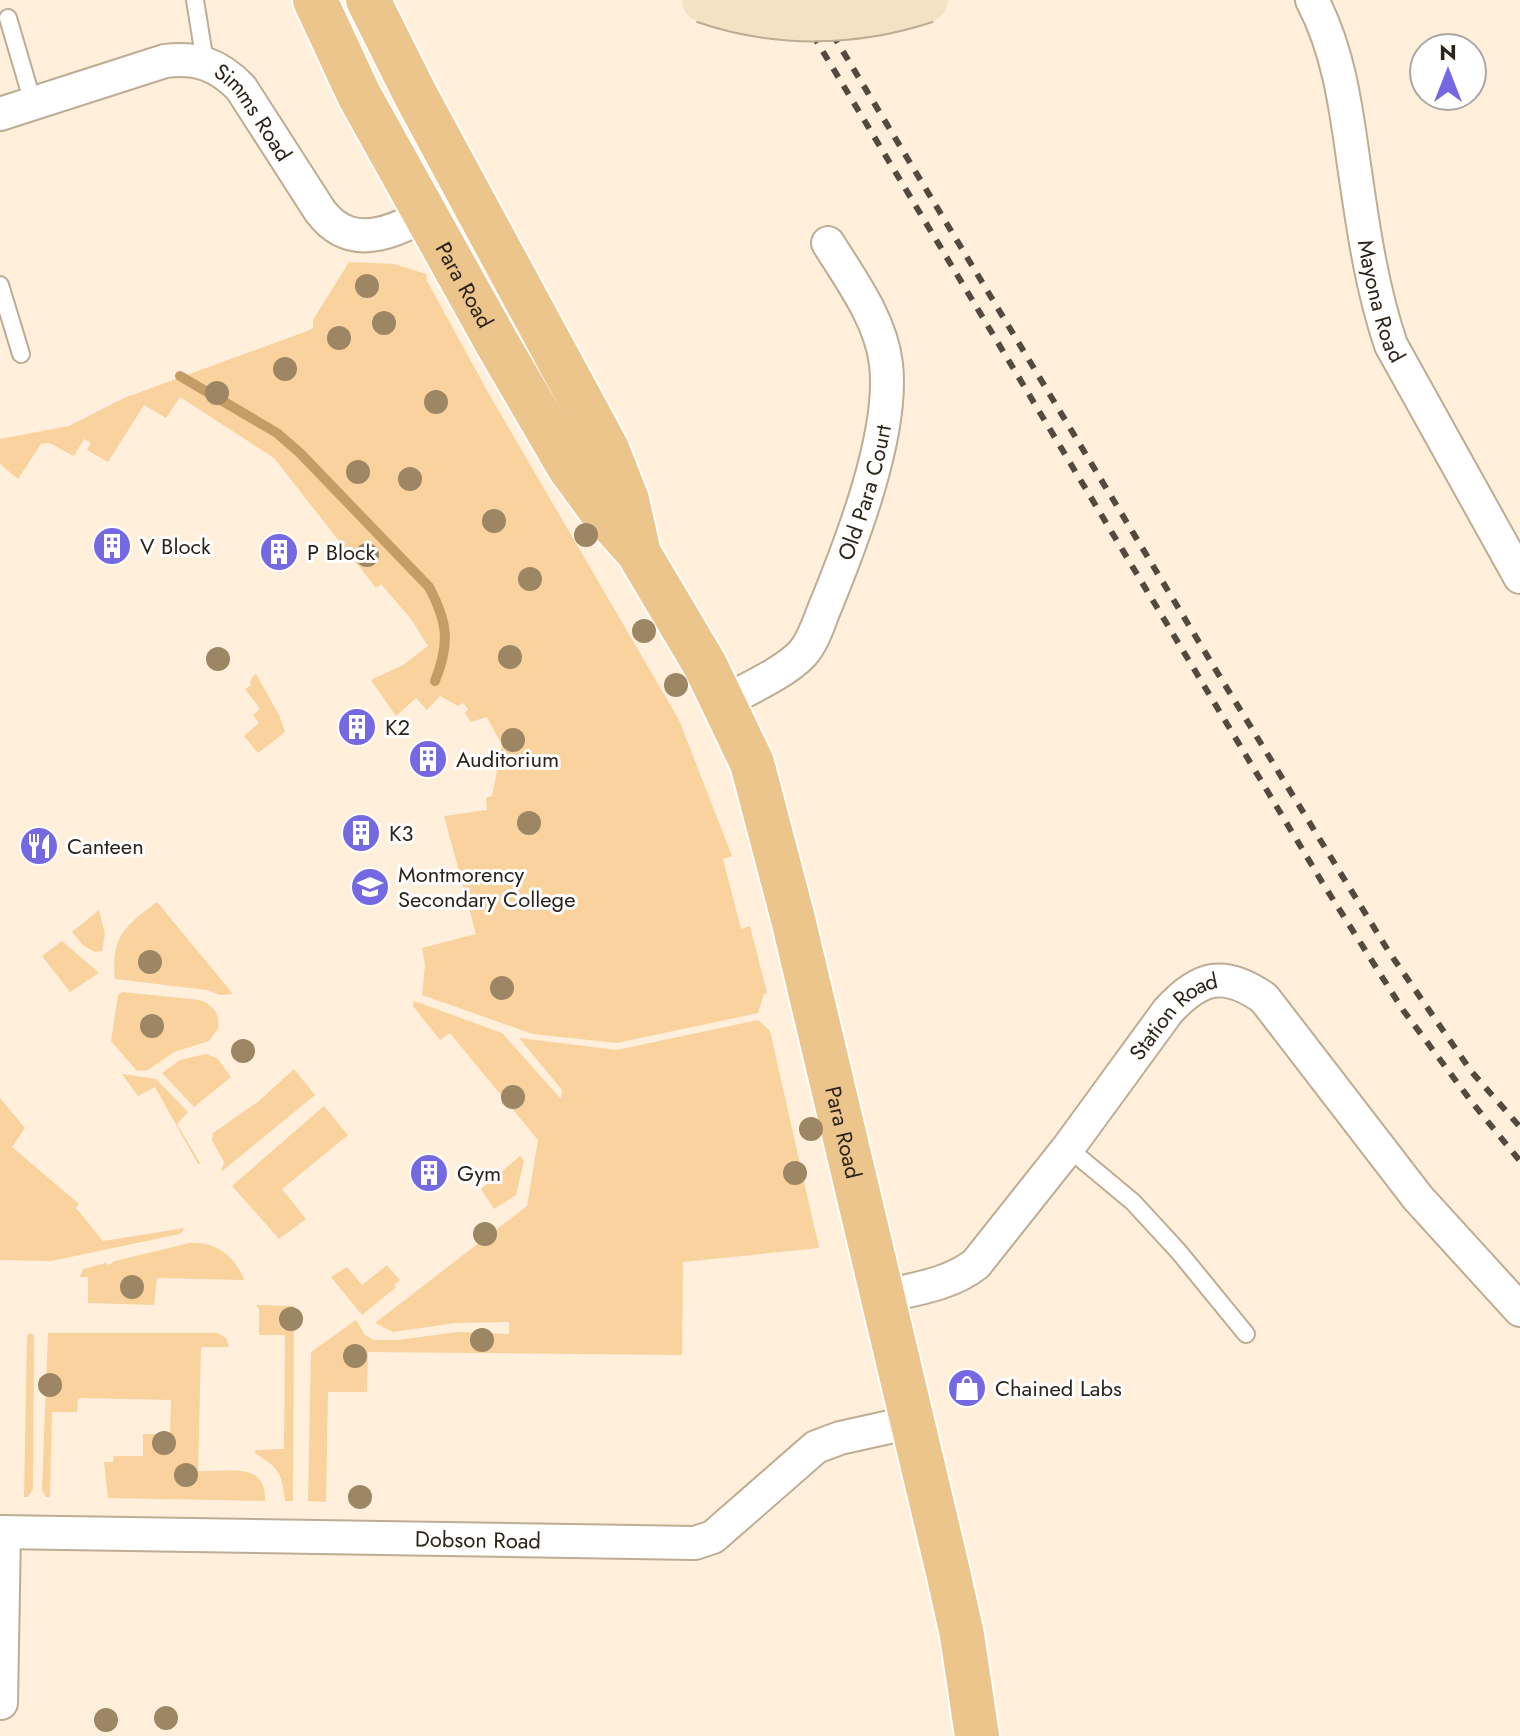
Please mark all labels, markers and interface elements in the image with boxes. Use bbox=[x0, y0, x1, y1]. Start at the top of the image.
north arrow bbox=[1408, 32, 1488, 112]
text: N bbox=[1439, 36, 1457, 68]
street label: Simms Road bbox=[208, 55, 300, 167]
street label: Para Road bbox=[428, 236, 501, 334]
street label: Mayona Road bbox=[1350, 237, 1414, 368]
street label: Old Para Court bbox=[829, 422, 899, 565]
building icon: V Block bbox=[91, 525, 133, 567]
place label: V Block bbox=[140, 530, 211, 562]
building icon: P Block bbox=[258, 531, 300, 573]
place label: P Block bbox=[307, 536, 376, 568]
building icon: K2 bbox=[336, 706, 378, 748]
place label: K2 bbox=[385, 711, 410, 743]
building icon: Auditorium bbox=[407, 738, 449, 780]
place label: Auditorium bbox=[456, 743, 559, 775]
building icon: K3 bbox=[340, 812, 382, 854]
place label: K3 bbox=[389, 817, 413, 849]
restaurant icon: Canteen bbox=[18, 825, 60, 867]
place label: Canteen bbox=[67, 830, 144, 862]
place label: Montmorency Secondary College bbox=[398, 858, 575, 915]
school or university icon: Montmorency Secondary College bbox=[349, 866, 391, 908]
street label: Station Road bbox=[1121, 964, 1220, 1067]
street label: Para Road bbox=[817, 1083, 870, 1182]
building icon: Gym bbox=[408, 1152, 450, 1194]
place label: Gym bbox=[457, 1157, 501, 1189]
shop icon: Chained Labs bbox=[946, 1367, 988, 1409]
place label: Chained Labs bbox=[995, 1372, 1122, 1404]
street label: Dobson Road bbox=[415, 1523, 541, 1557]

